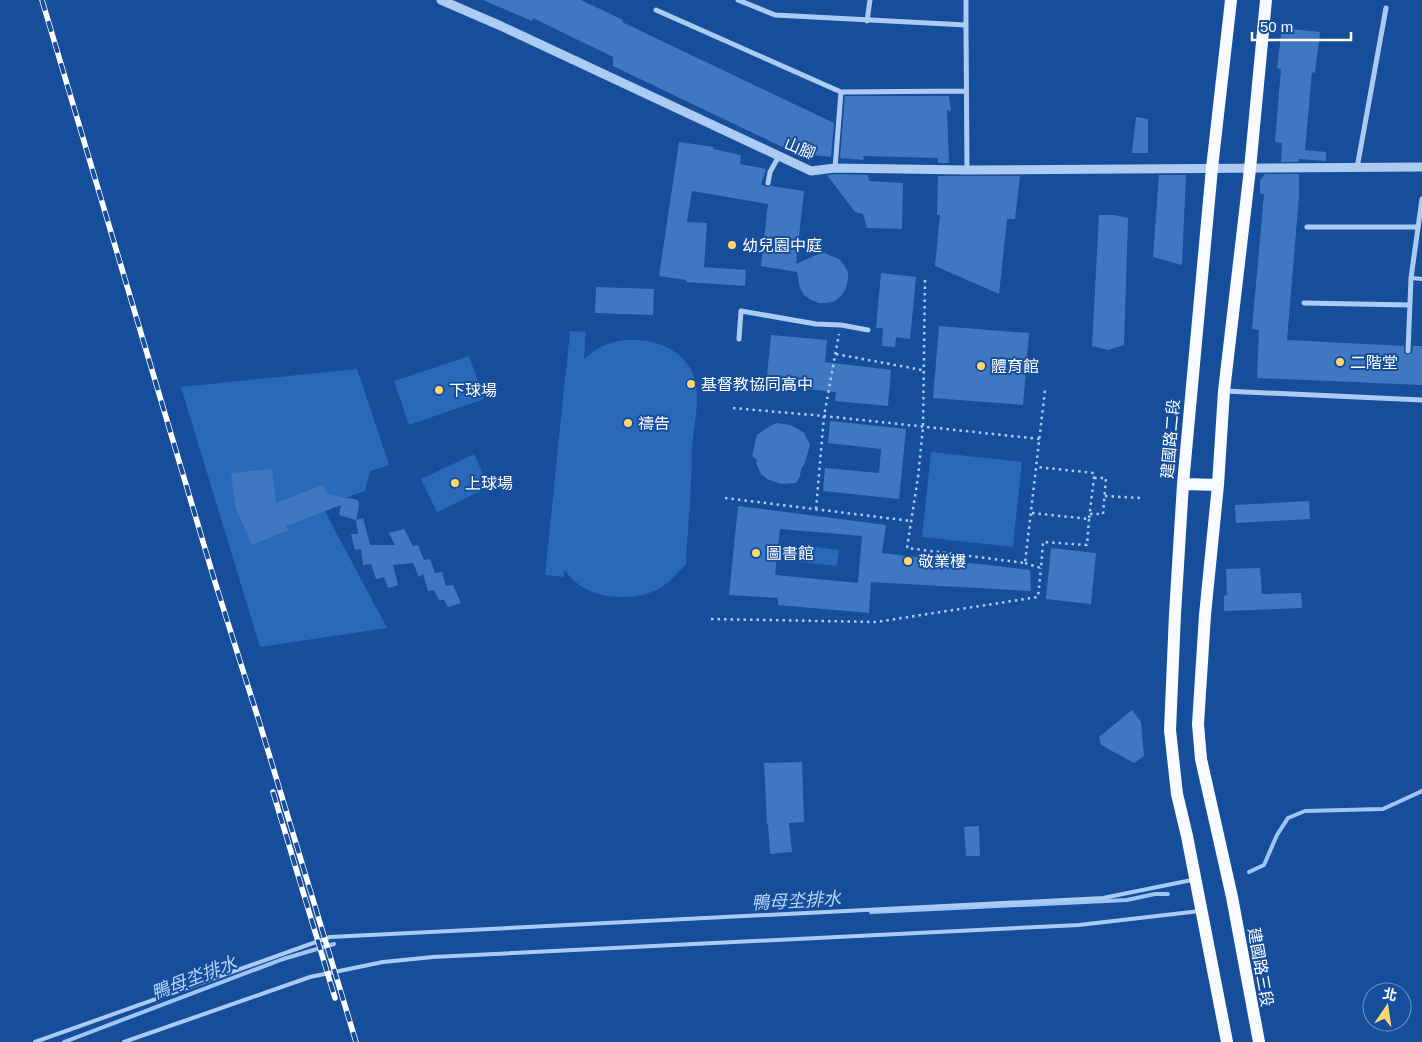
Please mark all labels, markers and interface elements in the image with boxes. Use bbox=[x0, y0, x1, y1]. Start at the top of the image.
scale bar bbox=[1252, 10, 1351, 42]
text: 50 m bbox=[1260, 18, 1293, 35]
street label: 山腳 bbox=[782, 135, 818, 162]
place label: 幼兒園中庭 bbox=[742, 237, 822, 254]
marker: 幼兒園中庭 bbox=[726, 239, 738, 251]
place label: 二階堂 bbox=[1350, 354, 1398, 371]
marker: 二階堂 bbox=[1334, 356, 1346, 368]
place label: 體育館 bbox=[991, 358, 1039, 375]
marker: 體育館 bbox=[975, 360, 987, 372]
place label: 基督教協同高中 bbox=[701, 376, 813, 393]
marker: 基督教協同高中 bbox=[685, 378, 697, 390]
place label: 下球場 bbox=[449, 382, 497, 399]
marker: 下球場 bbox=[433, 384, 445, 396]
street label: 建國路二段 bbox=[1159, 398, 1182, 480]
place label: 禱告 bbox=[638, 415, 670, 432]
marker: 禱告 bbox=[622, 417, 634, 429]
place label: 上球場 bbox=[465, 475, 513, 492]
marker: 上球場 bbox=[449, 477, 461, 489]
place label: 圖書館 bbox=[766, 545, 814, 562]
marker: 圖書館 bbox=[750, 547, 762, 559]
place label: 敬業樓 bbox=[918, 553, 966, 570]
marker: 敬業樓 bbox=[902, 555, 914, 567]
water label: 鴨母坔排水 bbox=[751, 889, 842, 913]
street label: 建國路三段 bbox=[1245, 926, 1276, 1008]
water label: 鴨母坔排水 bbox=[148, 952, 241, 1003]
north arrow bbox=[1362, 982, 1412, 1032]
text: 北 bbox=[1381, 985, 1399, 1004]

